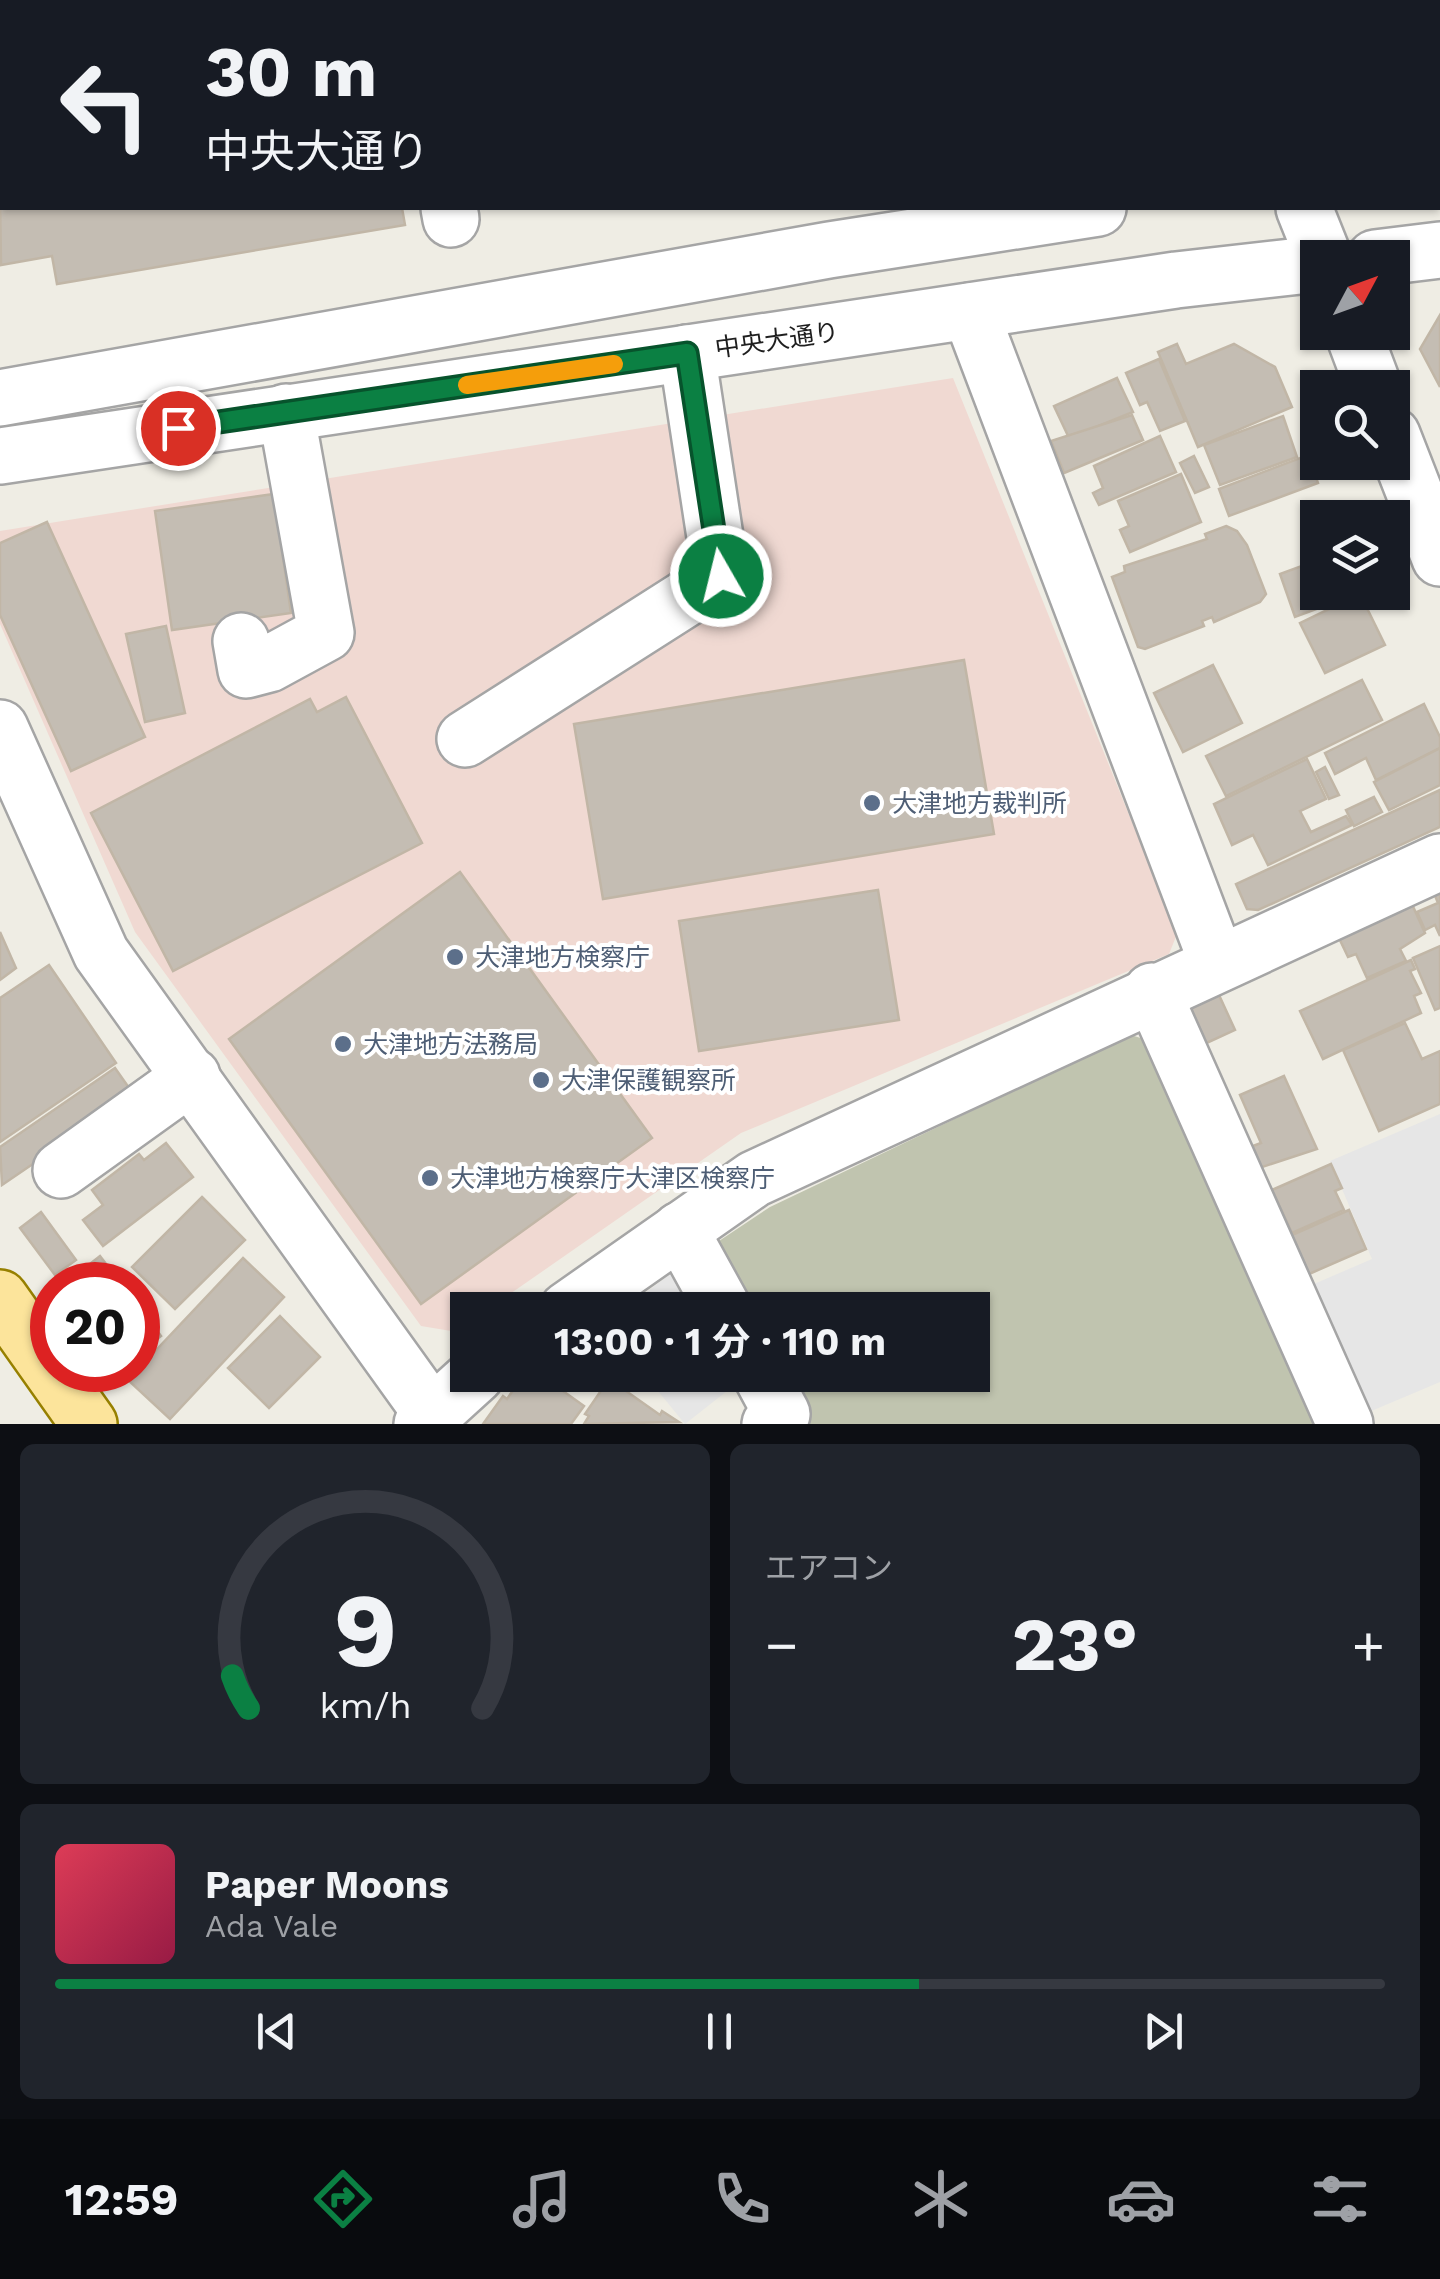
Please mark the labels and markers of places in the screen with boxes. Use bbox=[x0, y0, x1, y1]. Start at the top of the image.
pin bbox=[136, 386, 221, 471]
place label: 大津地方裁判所 bbox=[892, 789, 1067, 818]
marker: 大津地方裁判所 bbox=[861, 792, 883, 814]
place label: 大津地方検察庁 bbox=[475, 943, 650, 972]
marker: 大津地方検察庁 bbox=[444, 946, 466, 968]
place label: 大津地方法務局 bbox=[363, 1030, 538, 1059]
marker: 大津地方法務局 bbox=[332, 1033, 354, 1055]
place label: 大津保護観察所 bbox=[561, 1066, 736, 1095]
marker: 大津保護観察所 bbox=[530, 1069, 552, 1091]
place label: 大津地方検察庁大津区検察庁 bbox=[450, 1164, 775, 1193]
marker: 大津地方検察庁大津区検察庁 bbox=[419, 1167, 441, 1189]

